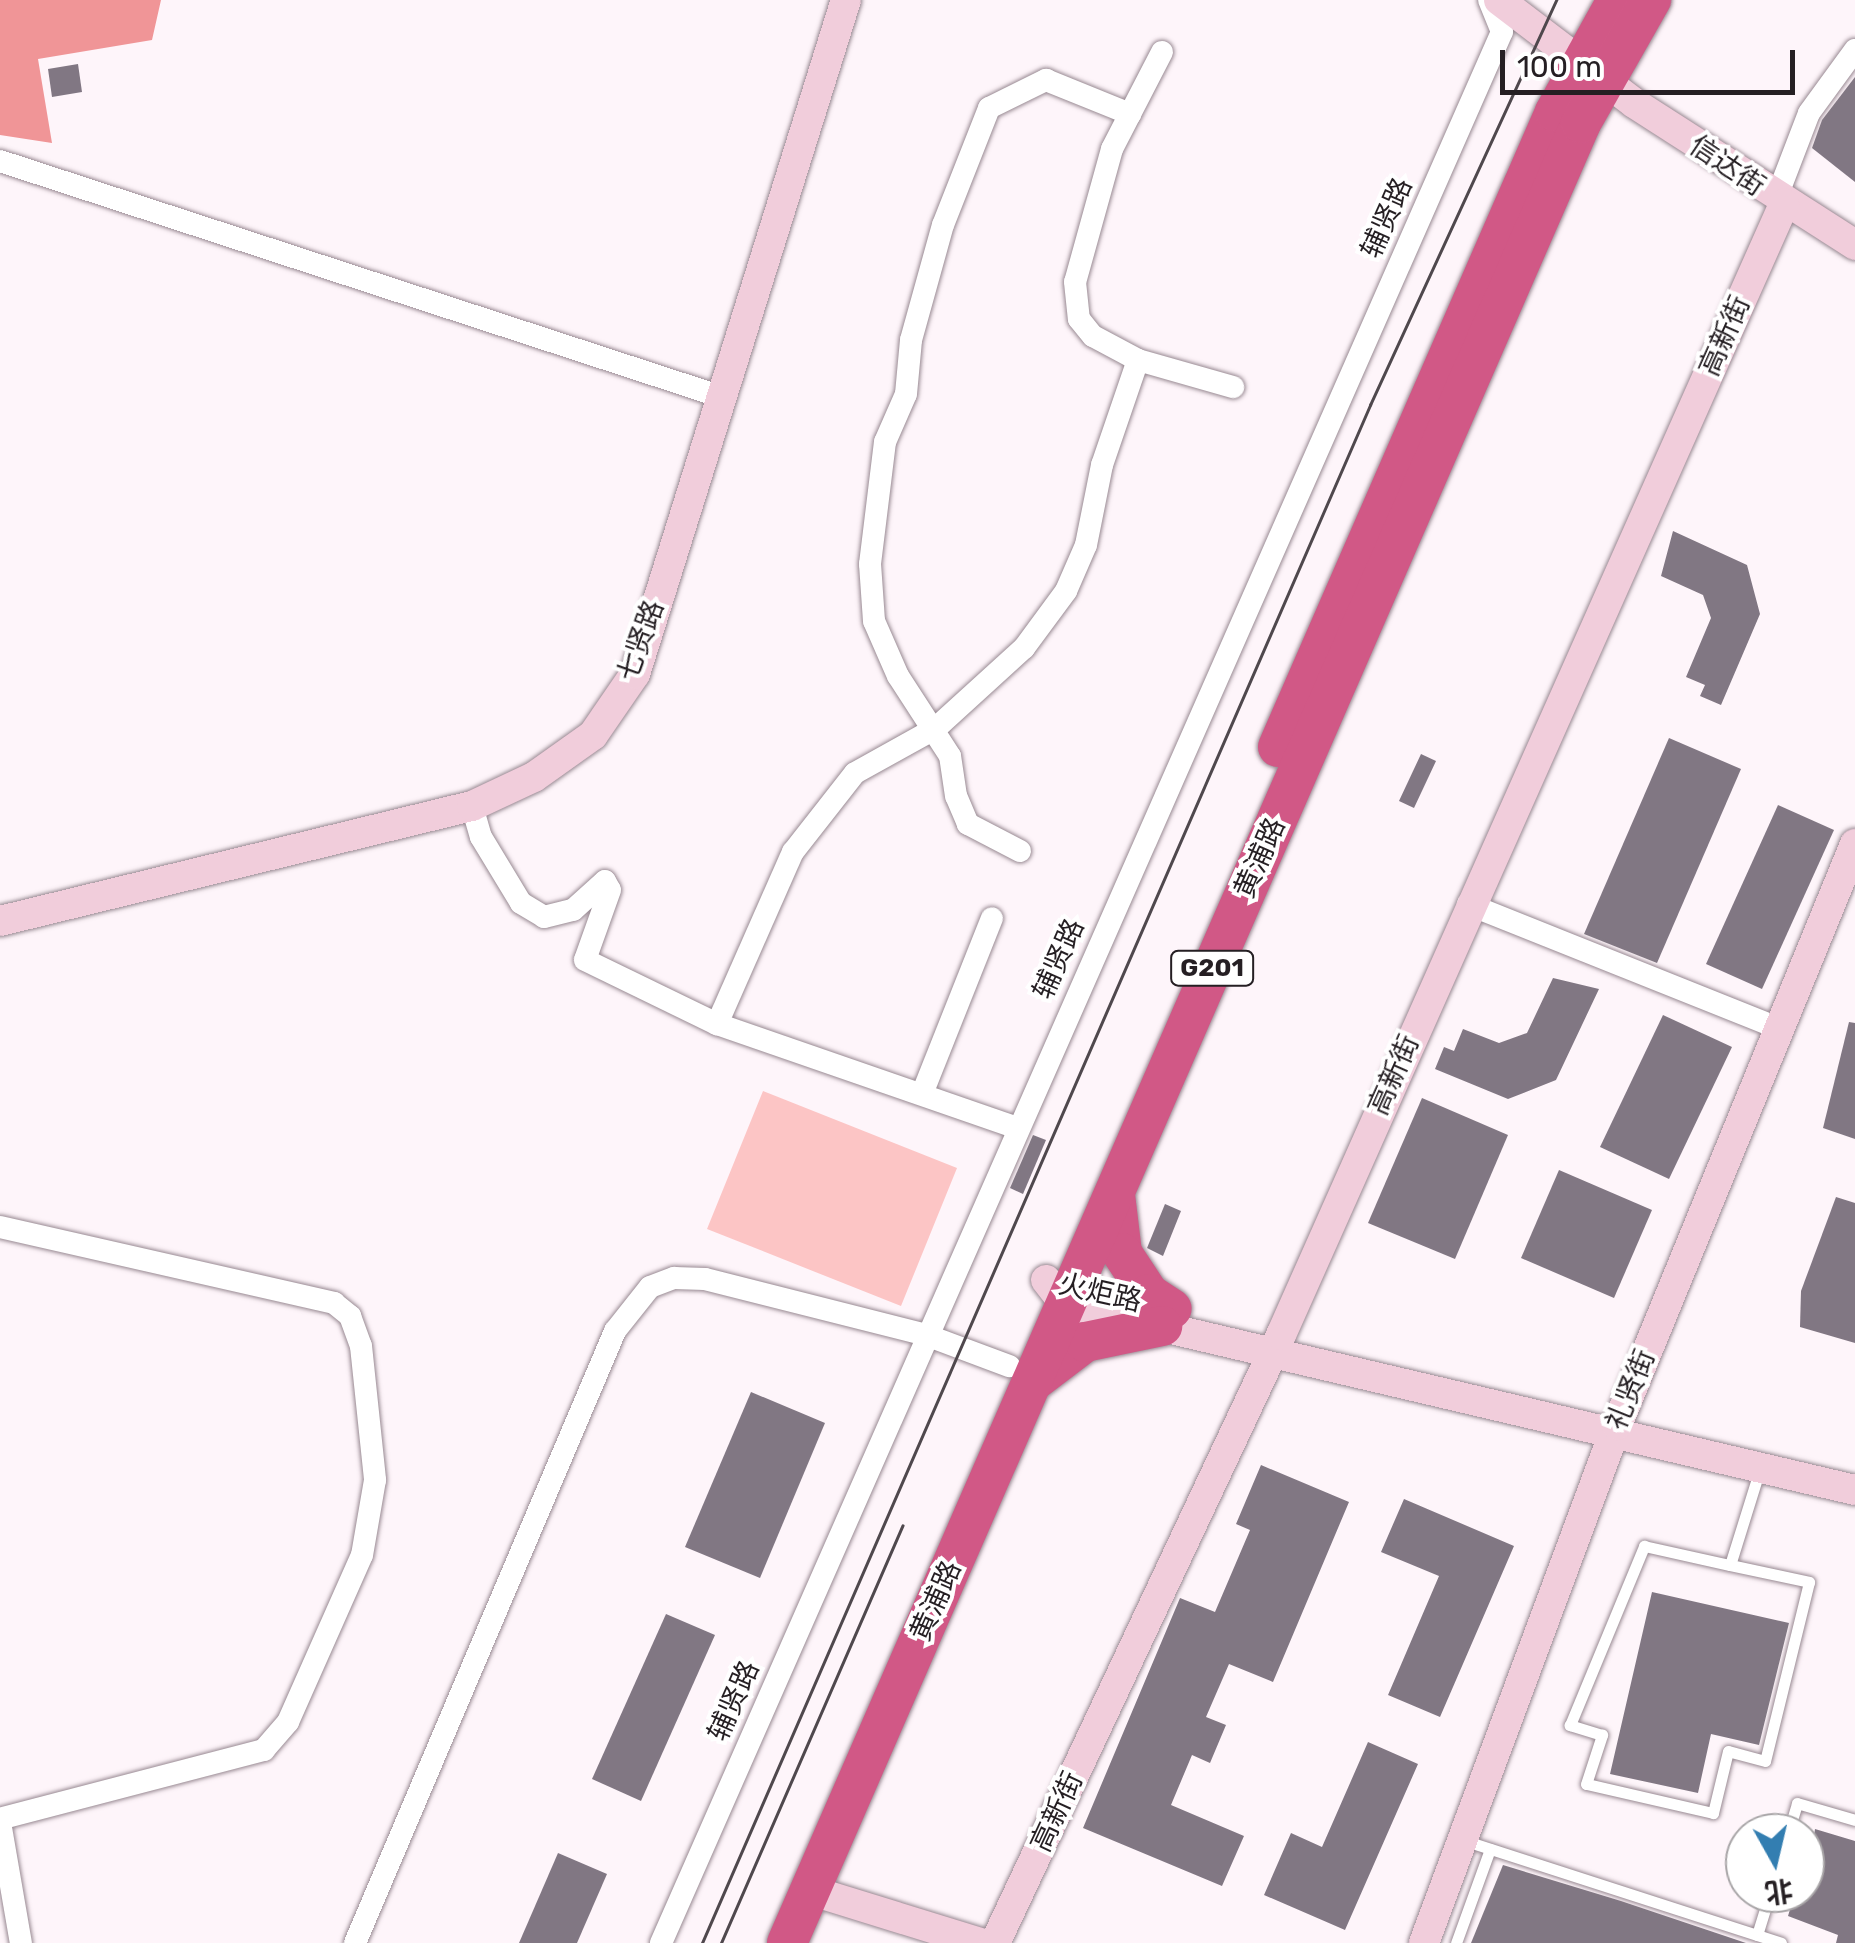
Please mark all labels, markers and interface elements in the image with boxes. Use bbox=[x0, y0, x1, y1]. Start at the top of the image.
scale bar bbox=[1505, 30, 1800, 92]
text: 100 m bbox=[1517, 49, 1602, 85]
street label: 信达街 bbox=[1683, 129, 1771, 203]
street label: 辅贤路 bbox=[1355, 173, 1419, 263]
street label: 高新街 bbox=[1693, 291, 1757, 381]
street label: 七贤路 bbox=[611, 596, 671, 686]
street label: 黄浦路 bbox=[1228, 813, 1292, 903]
street label: 辅贤路 bbox=[1027, 914, 1091, 1004]
road number: G201 bbox=[1170, 948, 1254, 988]
street label: 高新街 bbox=[1362, 1030, 1426, 1120]
street label: 火炬路 bbox=[1055, 1267, 1145, 1319]
street label: 礼贤街 bbox=[1600, 1345, 1662, 1435]
street label: 黄浦路 bbox=[904, 1556, 968, 1646]
street label: 辅贤路 bbox=[702, 1656, 766, 1746]
street label: 高新街 bbox=[1024, 1767, 1090, 1857]
north arrow bbox=[1725, 1813, 1825, 1913]
text: 北 bbox=[1763, 1873, 1795, 1910]

